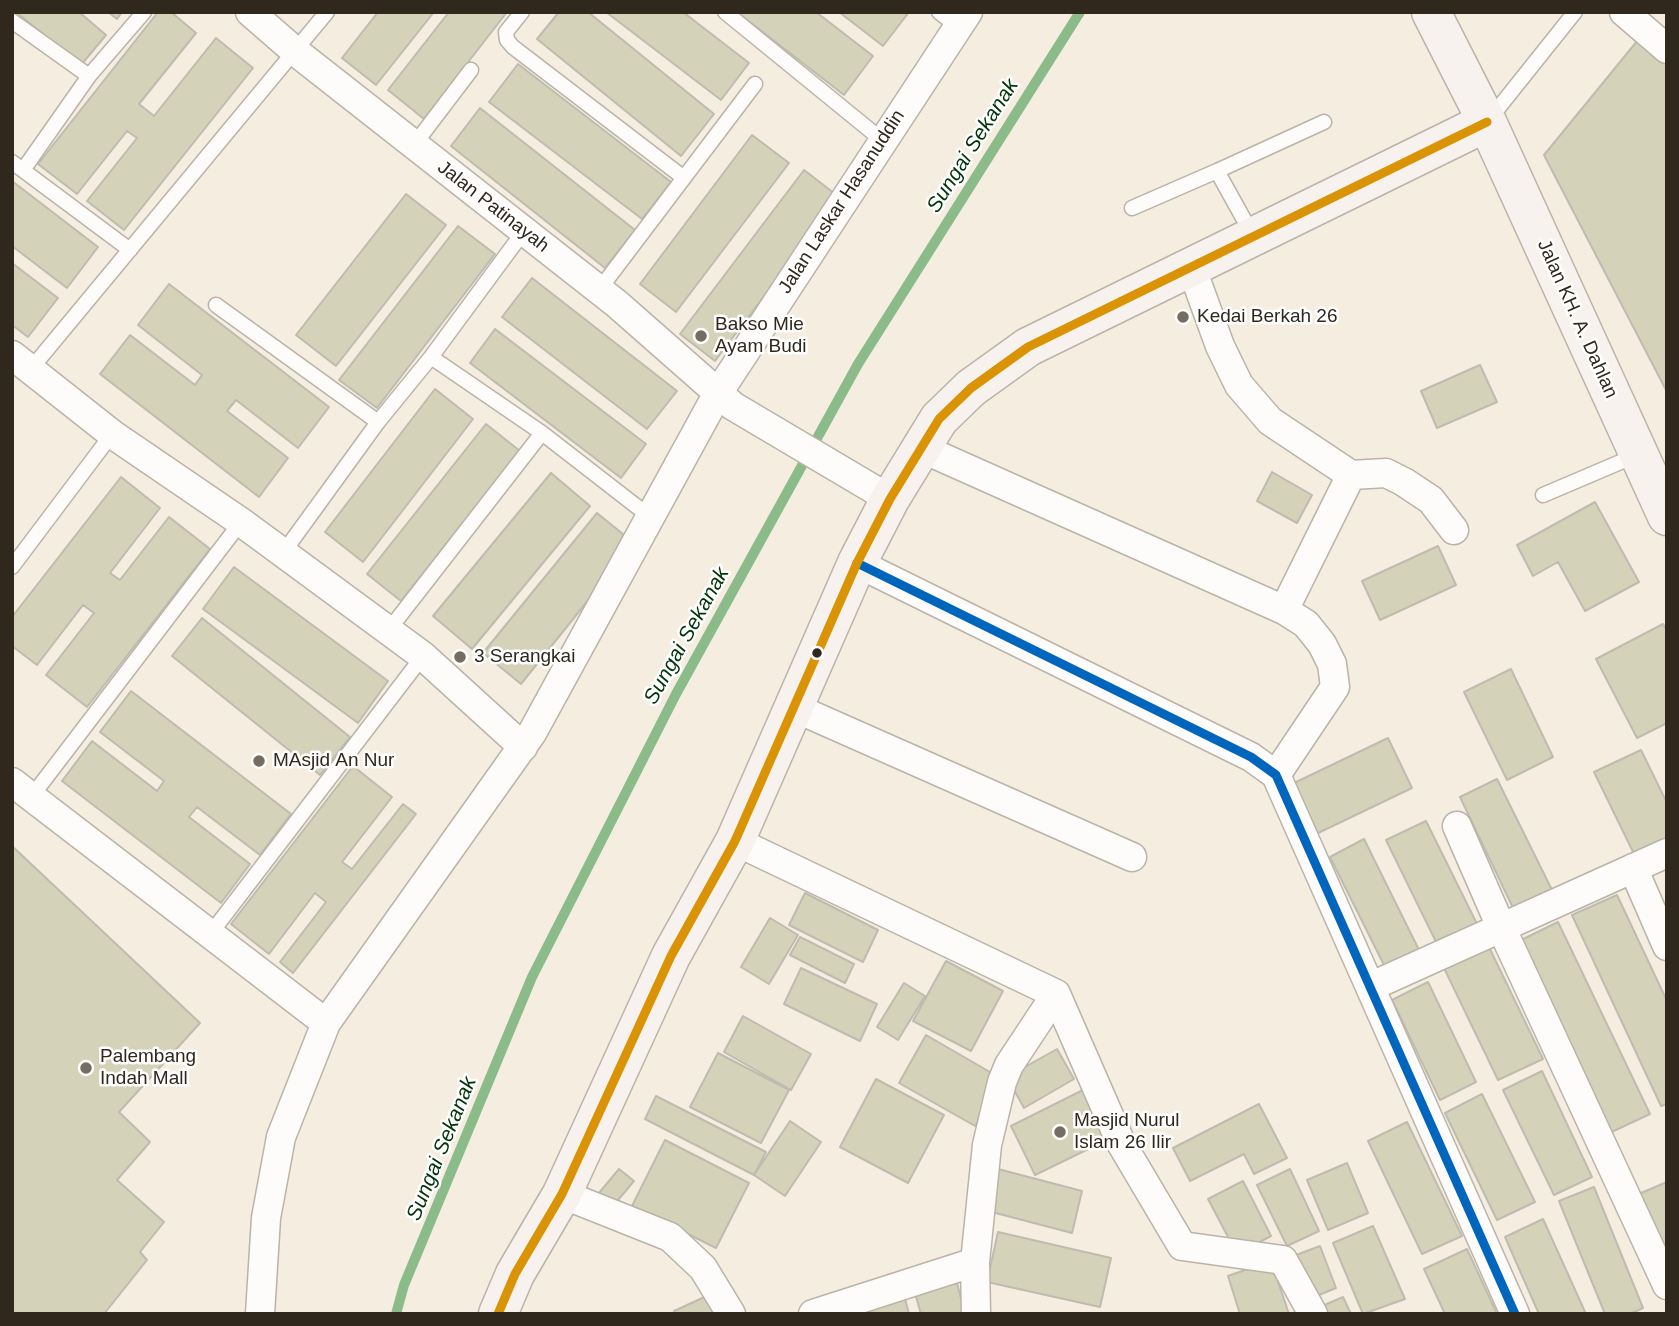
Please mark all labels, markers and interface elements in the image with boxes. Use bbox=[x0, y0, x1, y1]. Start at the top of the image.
water label: Sungai Sekanak bbox=[922, 74, 1024, 218]
street label: Jalan Laskar Hasanuddin bbox=[774, 106, 910, 298]
street label: Jalan Patinayah bbox=[433, 156, 553, 258]
street label: Jalan KH. A. Dahlan bbox=[1532, 236, 1622, 402]
place label: Kedai Berkah 26 bbox=[1197, 306, 1337, 328]
marker: Kedai Berkah 26 bbox=[1175, 309, 1191, 325]
place label: Bakso Mie Ayam Budi bbox=[715, 314, 807, 358]
marker: Bakso Mie Ayam Budi bbox=[693, 328, 709, 344]
water label: Sungai Sekanak bbox=[639, 563, 735, 709]
place label: 3 Serangkai bbox=[474, 646, 575, 668]
unlabelled marker bbox=[810, 646, 824, 660]
marker: 3 Serangkai bbox=[452, 649, 468, 665]
place label: MAsjid An Nur bbox=[273, 750, 394, 772]
marker: MAsjid An Nur bbox=[251, 753, 267, 769]
place label: Palembang Indah Mall bbox=[100, 1046, 196, 1090]
marker: Palembang Indah Mall bbox=[78, 1060, 94, 1076]
water label: Sungai Sekanak bbox=[402, 1073, 482, 1225]
place label: Masjid Nurul Islam 26 Ilir bbox=[1074, 1110, 1180, 1154]
marker: Masjid Nurul Islam 26 Ilir bbox=[1052, 1124, 1068, 1140]

